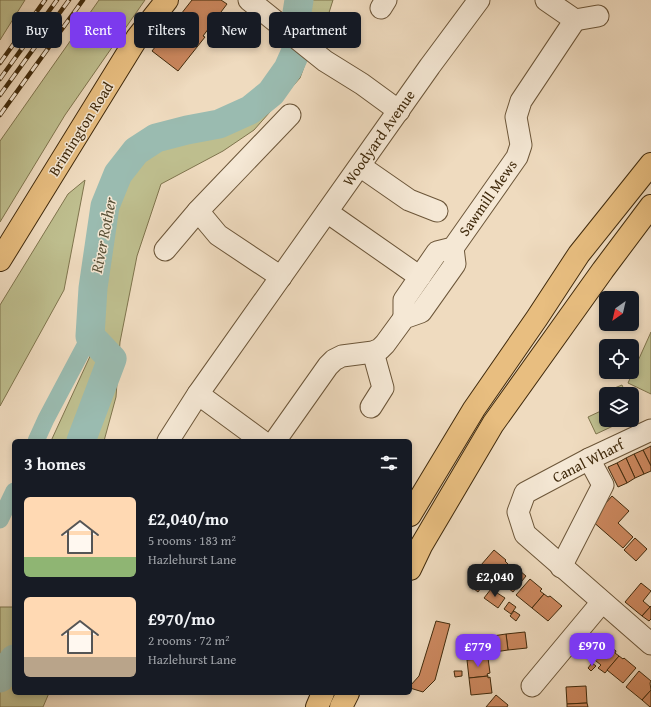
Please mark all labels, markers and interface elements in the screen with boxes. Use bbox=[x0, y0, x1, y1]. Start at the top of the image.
chip: Buy bbox=[12, 12, 62, 48]
chip: Rent bbox=[70, 12, 126, 48]
chip: Filters bbox=[134, 12, 199, 48]
chip: New bbox=[207, 12, 261, 48]
chip: Apartment bbox=[269, 12, 361, 48]
street label: Brimington Road bbox=[43, 78, 118, 180]
street label: Woodyard Avenue bbox=[338, 85, 420, 190]
street label: Sawmill Mews bbox=[453, 155, 522, 240]
water label: River Rother bbox=[84, 194, 122, 276]
north arrow bbox=[599, 291, 639, 331]
map controls bbox=[599, 291, 639, 427]
button: locate bbox=[599, 339, 639, 379]
button: layers bbox=[599, 387, 639, 427]
street label: Canal Wharf bbox=[548, 433, 629, 488]
text: 3 homes bbox=[24, 451, 86, 476]
icon: filters bbox=[378, 452, 400, 474]
text: £2,040/mo bbox=[148, 506, 229, 531]
icon: home bbox=[56, 513, 104, 561]
text: 5 rooms · 183 m² bbox=[148, 531, 236, 550]
text: Hazlehurst Lane bbox=[148, 550, 236, 569]
pin: £2,040 bbox=[462, 564, 528, 598]
text: £2,040 bbox=[476, 567, 514, 586]
text: £970/mo bbox=[148, 606, 215, 631]
icon: home bbox=[56, 613, 104, 661]
text: 2 rooms · 72 m² bbox=[148, 631, 230, 650]
pin: £970 bbox=[568, 633, 616, 667]
pin: £779 bbox=[454, 634, 502, 668]
text: £970 bbox=[579, 636, 605, 655]
text: £779 bbox=[465, 637, 491, 656]
text: Hazlehurst Lane bbox=[148, 650, 236, 669]

